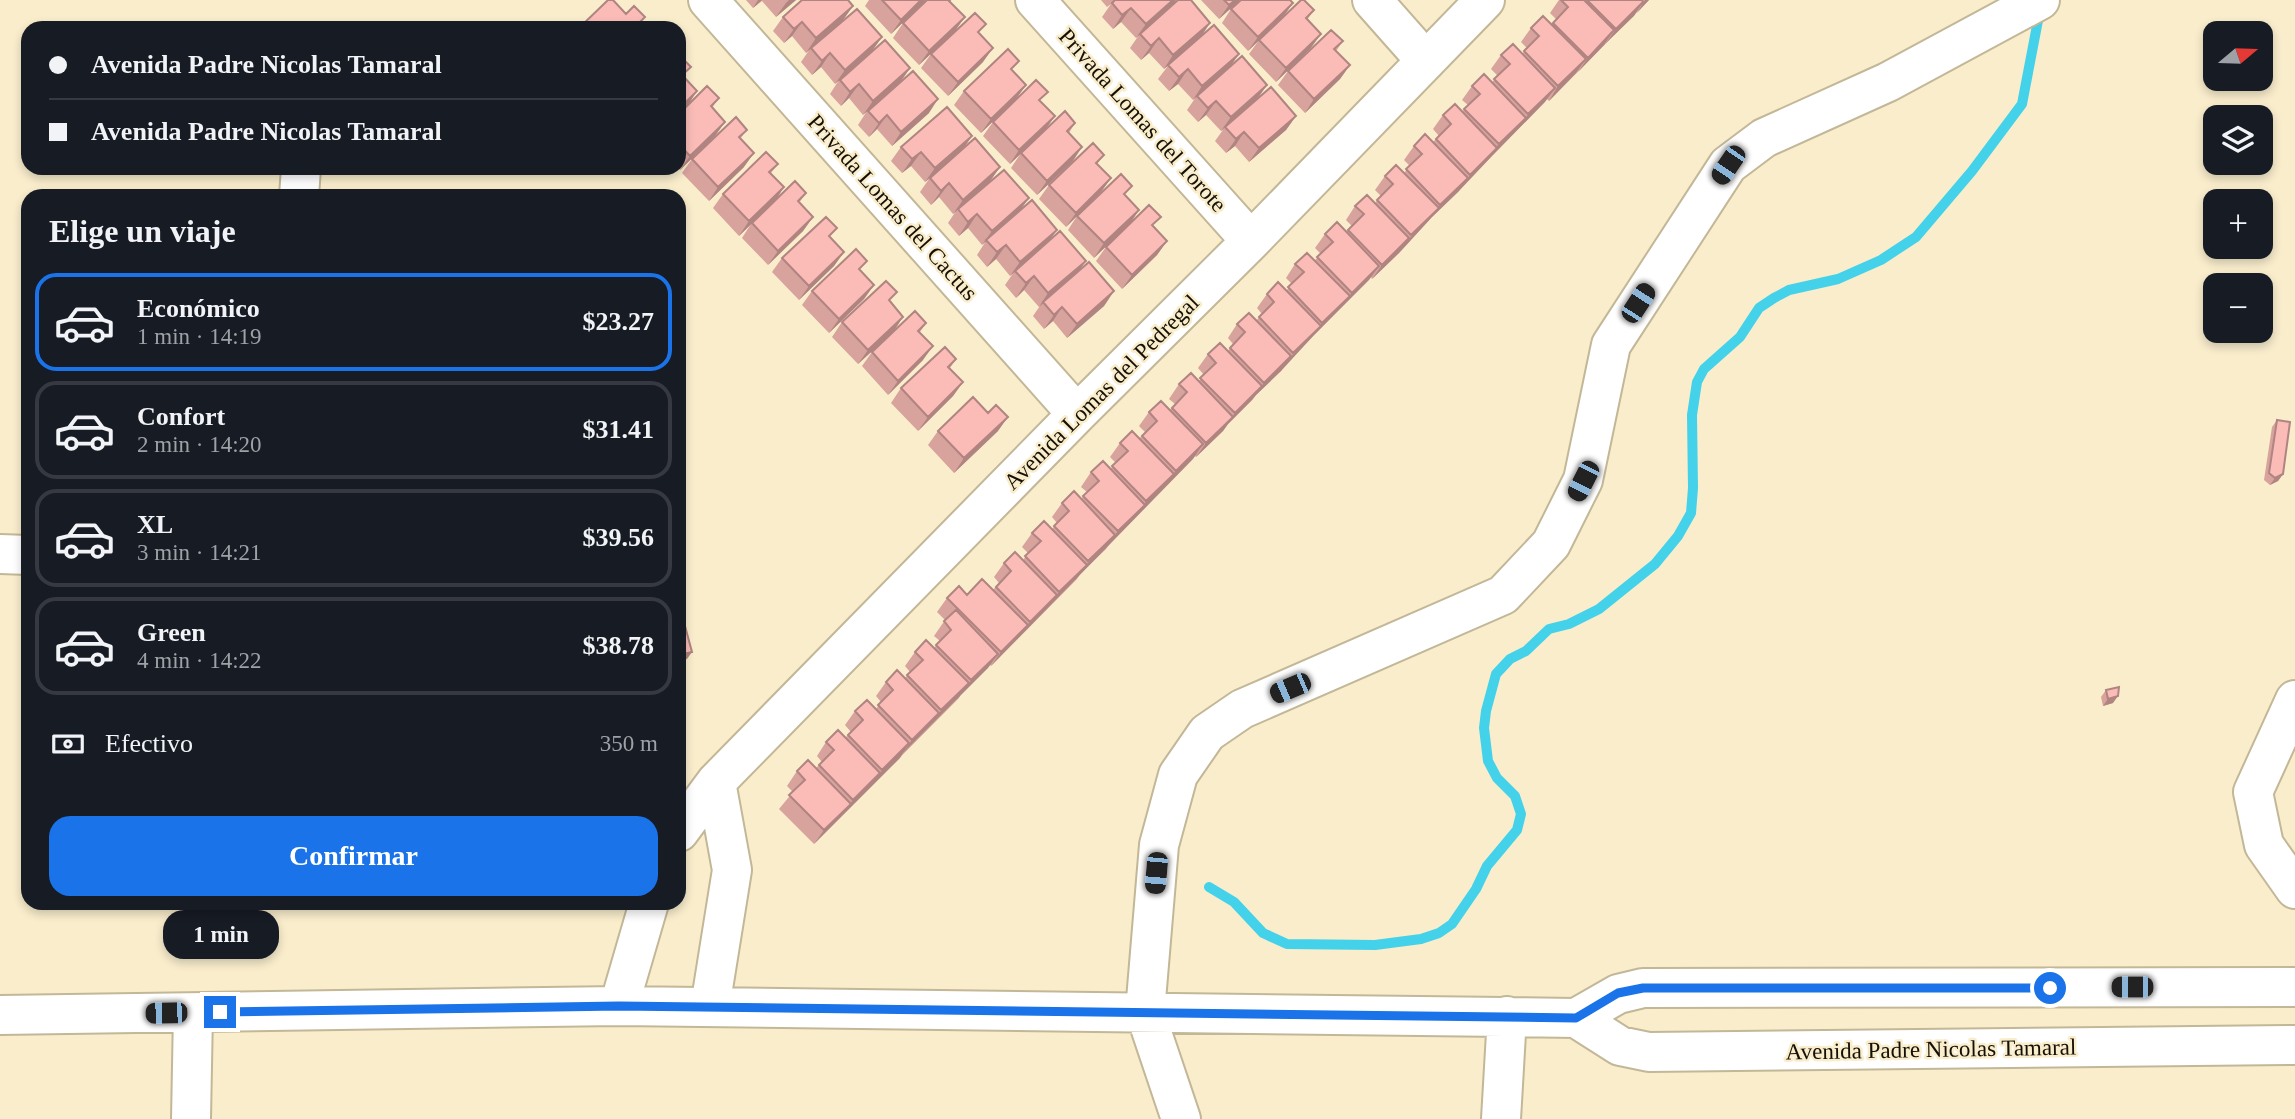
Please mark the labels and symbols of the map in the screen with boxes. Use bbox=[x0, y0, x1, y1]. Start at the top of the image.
north arrow bbox=[2203, 21, 2273, 91]
street label: Privada Lomas del Torote bbox=[1054, 24, 1231, 217]
street label: Privada Lomas del Cactus bbox=[803, 109, 983, 305]
car bbox=[1708, 142, 1749, 188]
car bbox=[1618, 280, 1659, 326]
street label: Avenida Lomas del Pedregal bbox=[999, 290, 1204, 495]
car bbox=[1565, 458, 1602, 504]
car bbox=[1267, 670, 1314, 706]
car bbox=[1144, 851, 1169, 895]
callout: 1 min bbox=[162, 911, 278, 960]
route start bbox=[2034, 972, 2066, 1004]
car bbox=[2112, 977, 2154, 998]
route end bbox=[204, 996, 236, 1028]
car bbox=[145, 1002, 188, 1024]
street label: Avenida Padre Nicolas Tamaral bbox=[1785, 1034, 2077, 1065]

